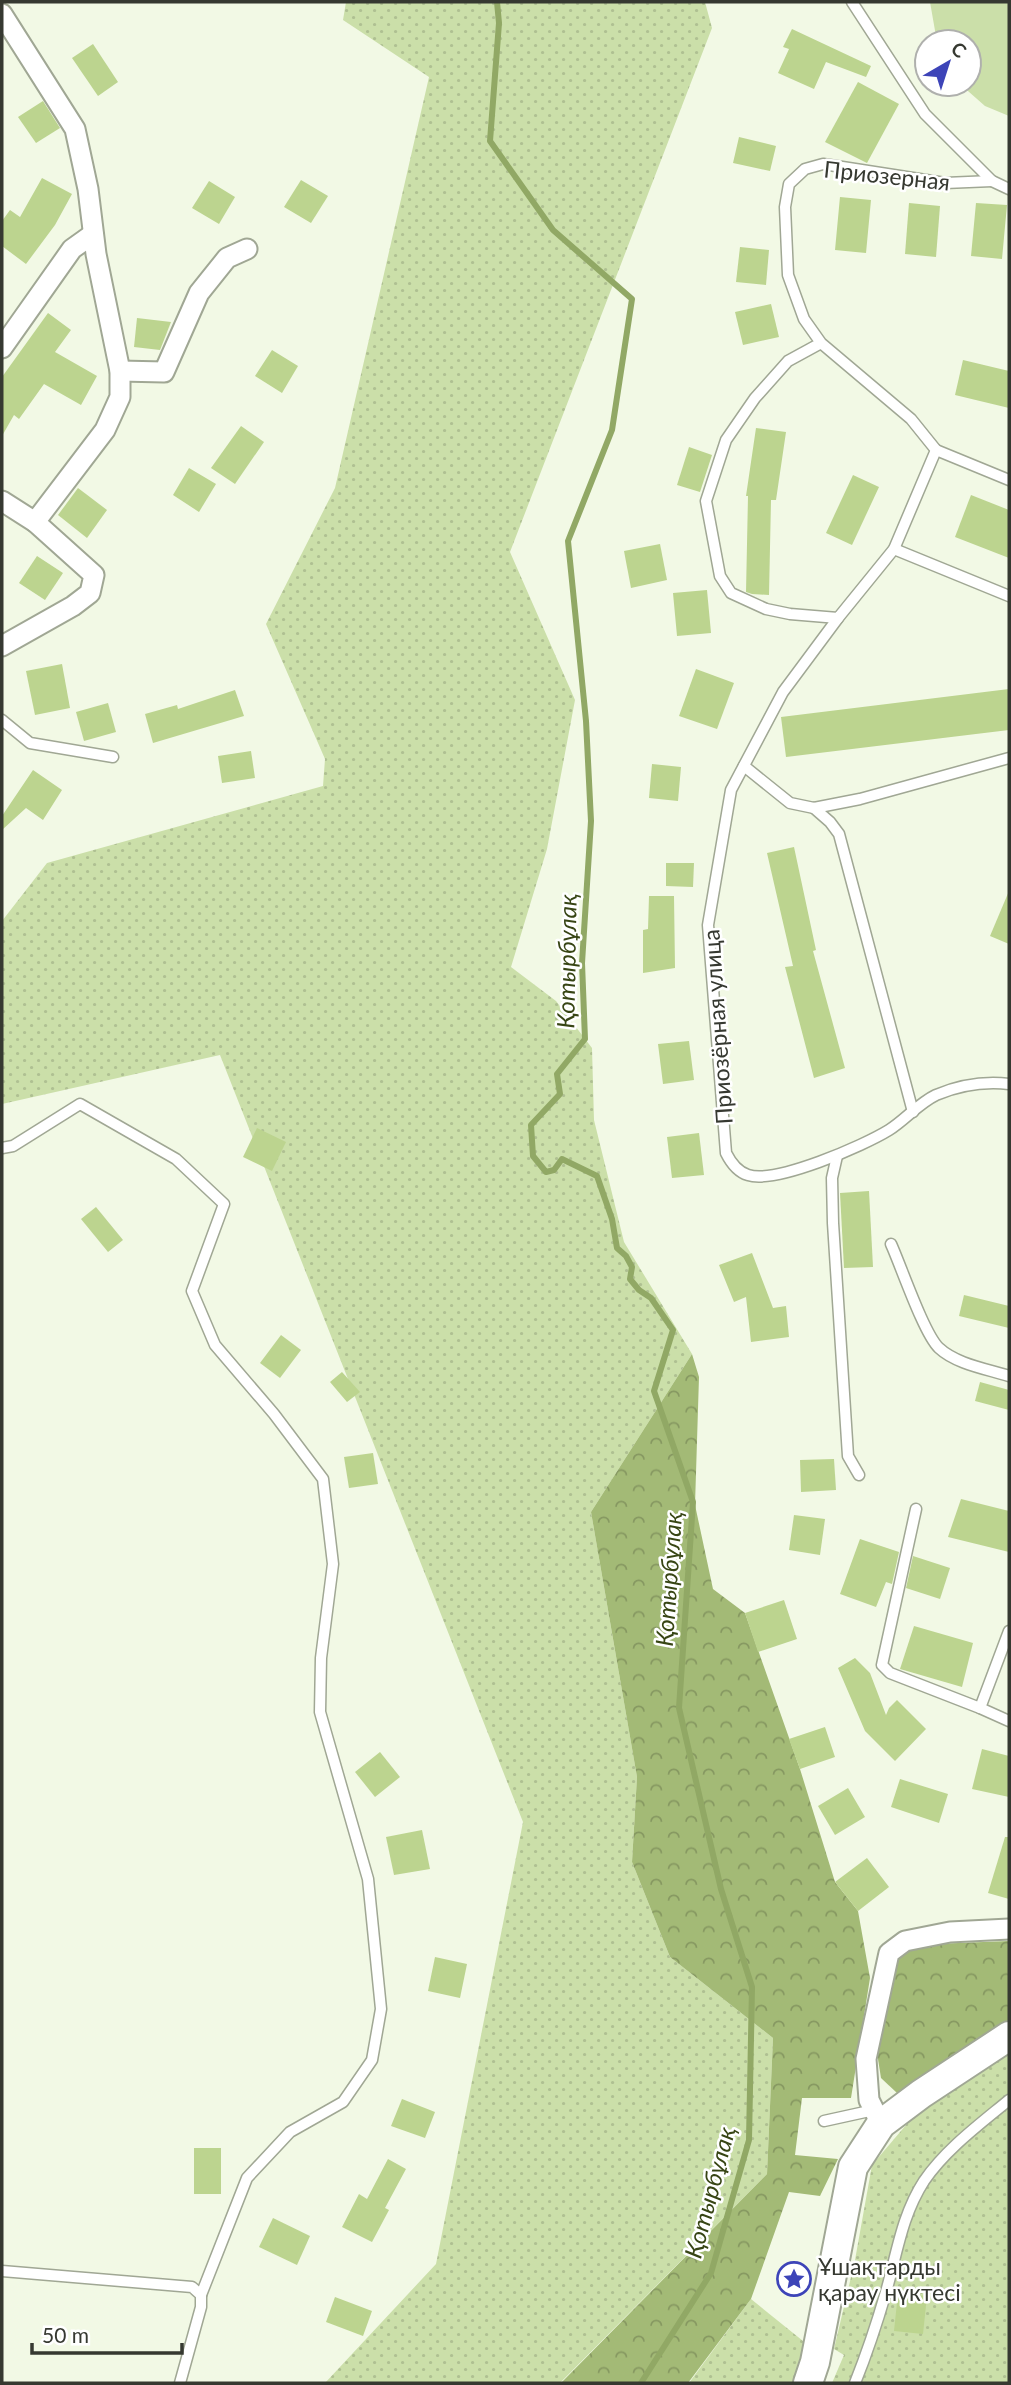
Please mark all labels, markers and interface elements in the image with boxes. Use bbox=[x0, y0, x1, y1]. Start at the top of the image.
north arrow bbox=[913, 28, 983, 98]
text: С bbox=[947, 37, 971, 63]
street label: Приозерная bbox=[823, 154, 951, 196]
water label: Қотырбұлақ bbox=[550, 893, 582, 1029]
street label: Приозёрная улица bbox=[696, 929, 738, 1125]
water label: Қотырбұлақ bbox=[649, 1511, 687, 1647]
water label: Қотырбұлақ bbox=[677, 2123, 741, 2261]
place label: Ұшақтарды қарау нүктесі bbox=[818, 2252, 961, 2306]
place icon: Ұшақтарды қарау нүктесі bbox=[775, 2260, 813, 2298]
scale bar bbox=[32, 2312, 182, 2356]
text: 50 m bbox=[42, 2322, 89, 2347]

